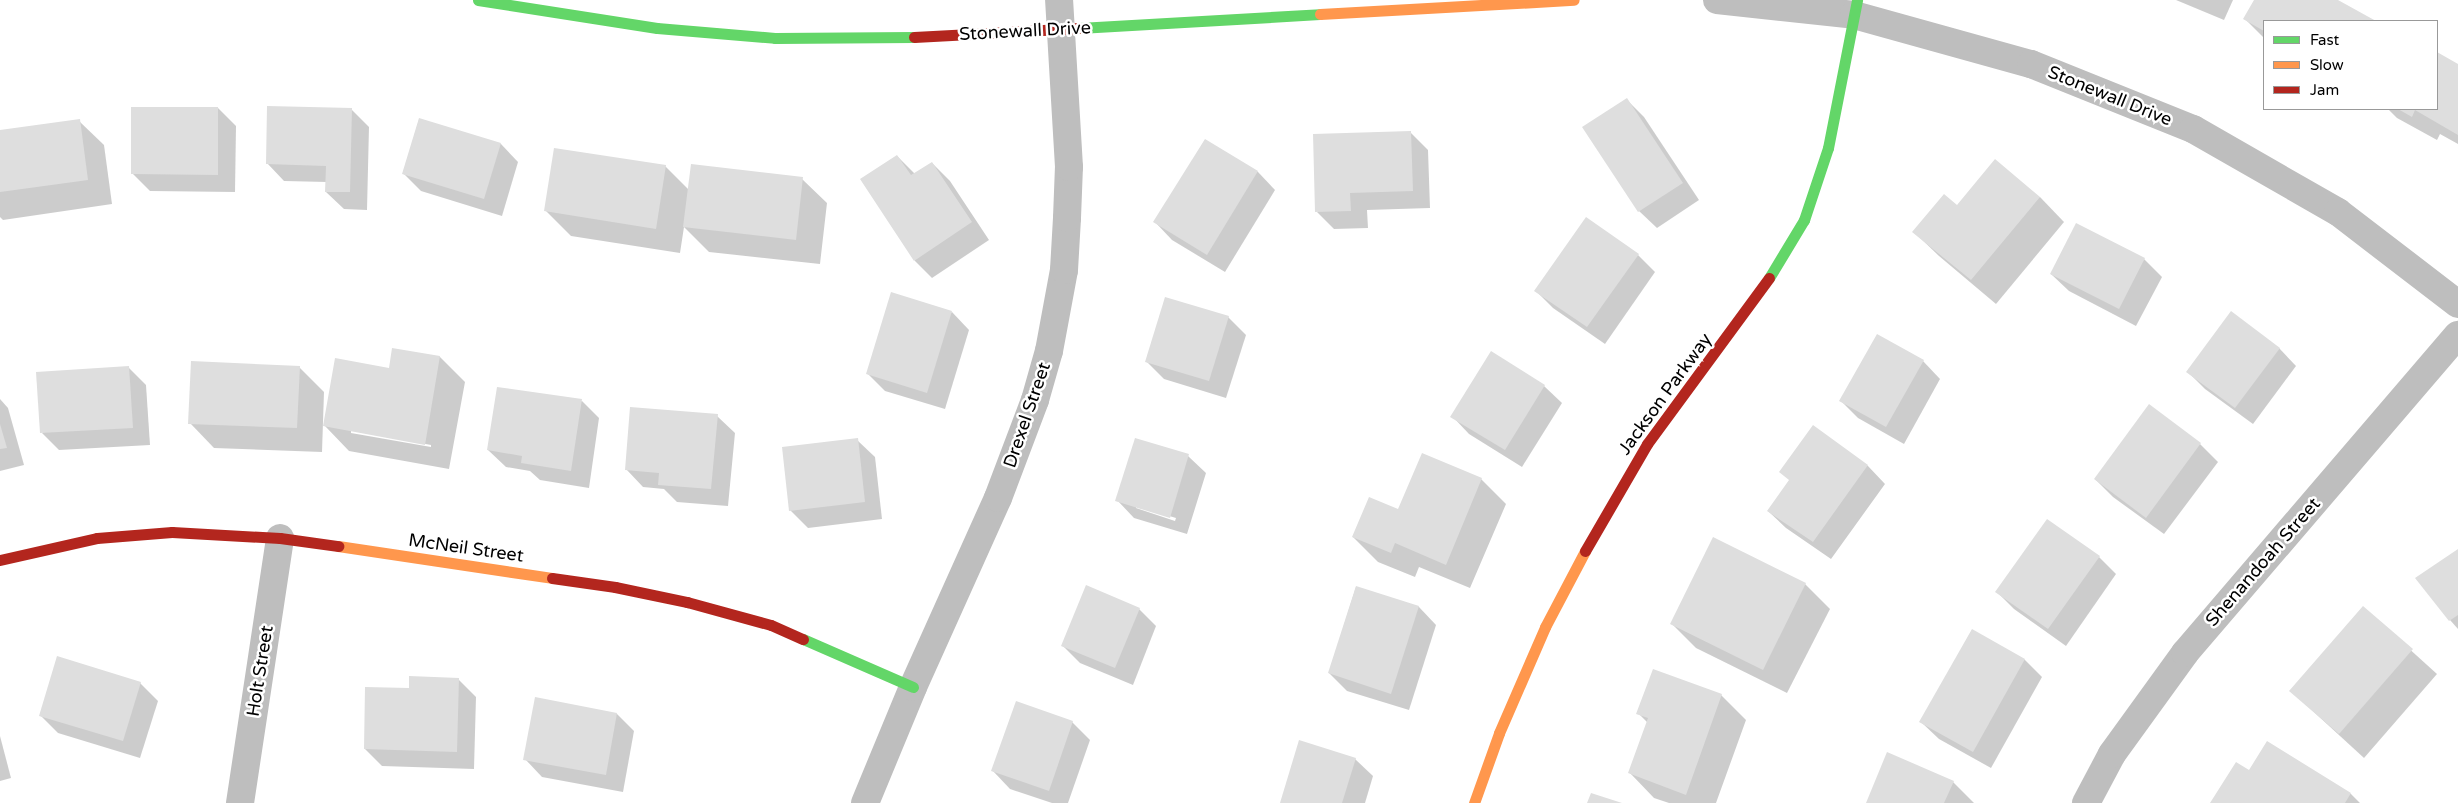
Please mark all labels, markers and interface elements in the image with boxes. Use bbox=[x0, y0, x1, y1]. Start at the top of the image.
street label: Stonewall Drive bbox=[959, 17, 1091, 45]
legend bbox=[2263, 20, 2438, 110]
text: Fast bbox=[2310, 31, 2339, 49]
text: Slow bbox=[2310, 56, 2344, 74]
street label: Stonewall Drive bbox=[2045, 61, 2175, 131]
text: Jam bbox=[2310, 81, 2339, 99]
street label: Jackson Parkway bbox=[1614, 329, 1716, 459]
street label: Drexel Street bbox=[999, 359, 1055, 471]
street label: Shenandoah Street bbox=[2201, 493, 2325, 631]
street label: McNeil Street bbox=[407, 529, 525, 567]
street label: Holt Street bbox=[242, 624, 278, 718]

